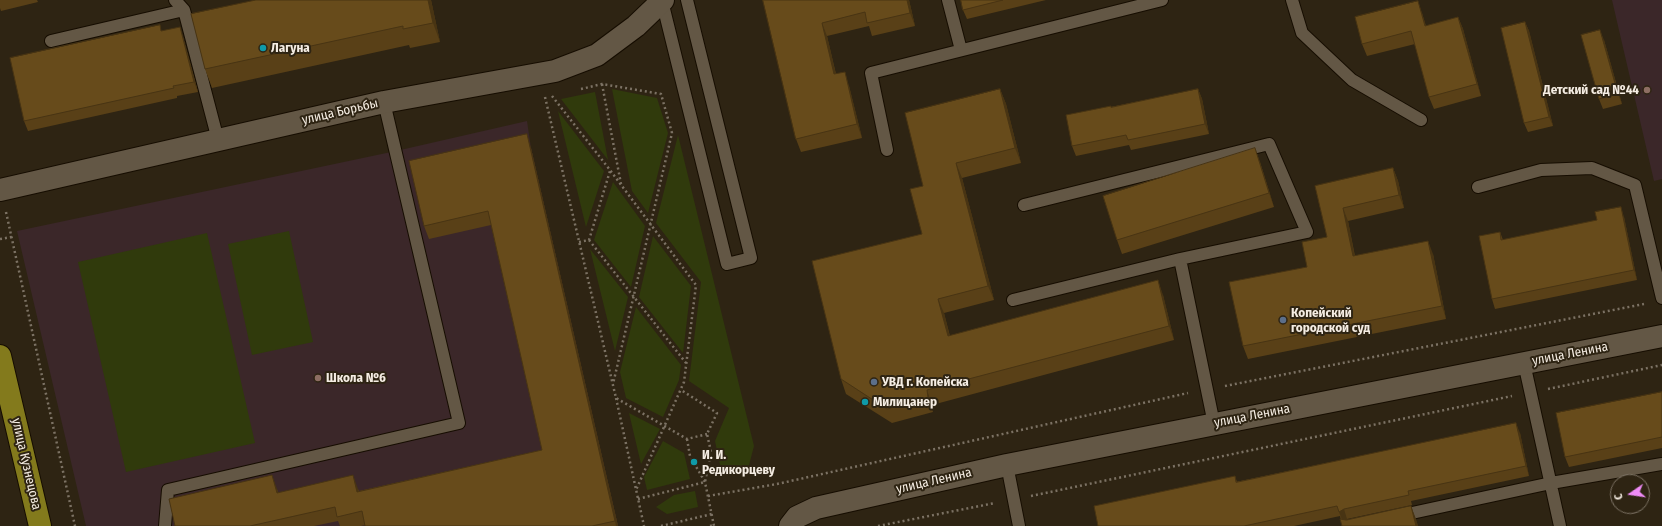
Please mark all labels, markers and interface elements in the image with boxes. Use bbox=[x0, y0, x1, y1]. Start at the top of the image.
place label: Лагуна bbox=[271, 40, 310, 56]
marker: Лагуна bbox=[258, 43, 268, 53]
place label: Детский сад №44 bbox=[1543, 82, 1639, 98]
marker: Детский сад №44 bbox=[1642, 85, 1652, 95]
street label: улица Борьбы bbox=[300, 96, 380, 128]
place label: Копейский городской суд bbox=[1291, 305, 1370, 336]
marker: Копейский городской суд bbox=[1278, 315, 1288, 325]
street label: улица Ленина bbox=[1531, 339, 1609, 369]
place label: Школа №6 bbox=[326, 370, 386, 386]
marker: Школа №6 bbox=[313, 373, 323, 383]
place label: УВД г. Копейска bbox=[882, 374, 969, 390]
marker: УВД г. Копейска bbox=[869, 377, 879, 387]
place label: Милицанер bbox=[873, 394, 937, 410]
marker: Милицанер bbox=[860, 397, 870, 407]
street label: улица Ленина bbox=[1213, 401, 1291, 431]
street label: улица Кузнецова bbox=[8, 417, 44, 511]
place label: И. И. Редикорцеву bbox=[702, 447, 775, 478]
marker: И. И. Редикорцеву bbox=[689, 457, 699, 467]
street label: улица Ленина bbox=[895, 465, 973, 497]
north arrow bbox=[1610, 474, 1650, 514]
text: С bbox=[1612, 492, 1626, 501]

